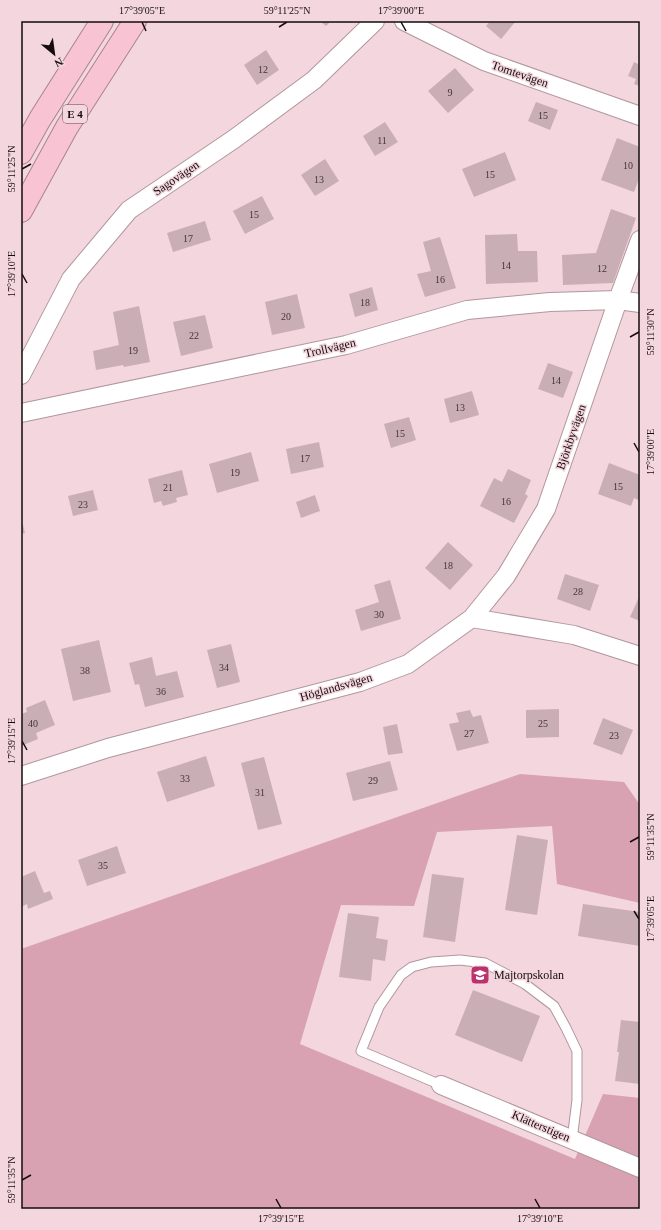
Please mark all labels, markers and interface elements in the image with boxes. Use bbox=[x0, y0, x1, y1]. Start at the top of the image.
text: 17°39'05"E bbox=[119, 5, 165, 16]
text: 59°11'25"N bbox=[264, 5, 310, 16]
text: 17°39'00"E bbox=[378, 5, 424, 16]
north arrow bbox=[34, 34, 74, 74]
text: N bbox=[52, 56, 65, 70]
street label: Tomtevägen bbox=[490, 58, 550, 90]
house number: 12 bbox=[258, 64, 268, 75]
house number: 9 bbox=[448, 87, 453, 98]
road number: E 4 bbox=[63, 105, 87, 123]
house number: 15 bbox=[538, 110, 548, 121]
house number: 11 bbox=[377, 135, 387, 146]
text: 59°11'25"N bbox=[6, 146, 17, 192]
street label: Sagovägen bbox=[150, 157, 202, 199]
house number: 10 bbox=[623, 160, 633, 171]
house number: 15 bbox=[485, 169, 495, 180]
house number: 13 bbox=[314, 174, 324, 185]
house number: 15 bbox=[249, 209, 259, 220]
house number: 17 bbox=[183, 233, 193, 244]
text: 17°39'10"E bbox=[6, 251, 17, 297]
house number: 14 bbox=[501, 260, 511, 271]
house number: 12 bbox=[597, 263, 607, 274]
house number: 16 bbox=[435, 274, 445, 285]
house number: 18 bbox=[360, 297, 370, 308]
text: 59°11'30"N bbox=[645, 309, 656, 355]
house number: 20 bbox=[281, 311, 291, 322]
house number: 22 bbox=[189, 330, 199, 341]
street label: Trollvägen bbox=[303, 335, 357, 361]
house number: 19 bbox=[128, 345, 138, 356]
house number: 14 bbox=[551, 375, 561, 386]
house number: 13 bbox=[455, 402, 465, 413]
street label: Björkbyvägen bbox=[553, 403, 589, 471]
house number: 15 bbox=[395, 428, 405, 439]
text: 17°39'00"E bbox=[645, 429, 656, 475]
house number: 17 bbox=[300, 453, 310, 464]
house number: 19 bbox=[230, 467, 240, 478]
house number: 15 bbox=[613, 481, 623, 492]
house number: 21 bbox=[163, 482, 173, 493]
house number: 16 bbox=[501, 496, 511, 507]
house number: 23 bbox=[78, 499, 88, 510]
house number: 18 bbox=[443, 560, 453, 571]
house number: 28 bbox=[573, 586, 583, 597]
house number: 30 bbox=[374, 609, 384, 620]
house number: 34 bbox=[219, 662, 229, 673]
house number: 38 bbox=[80, 665, 90, 676]
street label: Höglandsvägen bbox=[298, 670, 374, 704]
house number: 36 bbox=[156, 686, 166, 697]
text: 17°39'15"E bbox=[6, 718, 17, 764]
house number: 40 bbox=[28, 718, 38, 729]
house number: 25 bbox=[538, 718, 548, 729]
house number: 27 bbox=[464, 728, 474, 739]
house number: 23 bbox=[609, 730, 619, 741]
house number: 33 bbox=[180, 773, 190, 784]
house number: 29 bbox=[368, 775, 378, 786]
house number: 31 bbox=[255, 787, 265, 798]
text: 59°11'35"N bbox=[645, 814, 656, 860]
house number: 35 bbox=[98, 860, 108, 871]
text: 17°39'05"E bbox=[645, 896, 656, 942]
school or university icon: Majtorpskolan bbox=[469, 964, 491, 986]
place label: Majtorpskolan bbox=[494, 968, 564, 982]
street label: Klätterstigen bbox=[510, 1107, 572, 1145]
text: 59°11'35"N bbox=[6, 1157, 17, 1203]
text: 17°39'15"E bbox=[258, 1213, 304, 1224]
text: 17°39'10"E bbox=[517, 1213, 563, 1224]

